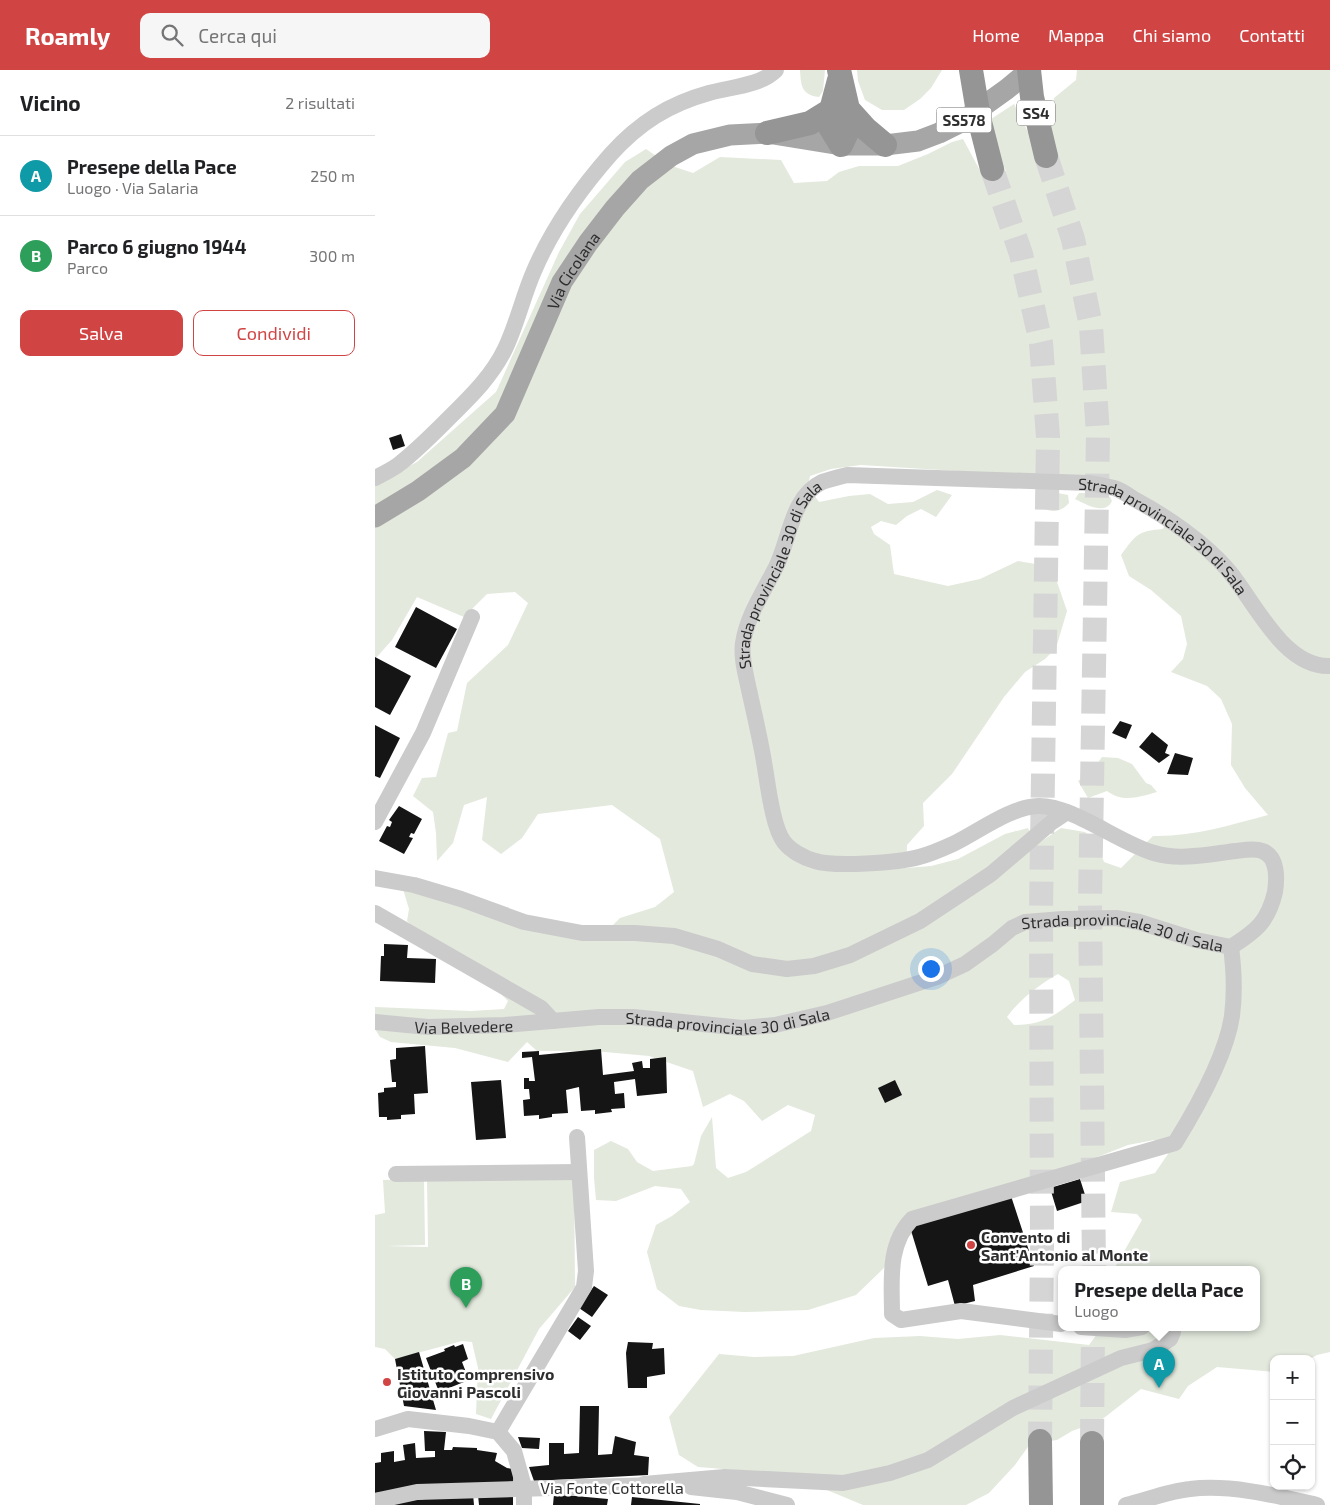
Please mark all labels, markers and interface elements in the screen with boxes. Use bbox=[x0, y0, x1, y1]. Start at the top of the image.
search box bbox=[140, 13, 490, 58]
text: Roamly bbox=[25, 21, 110, 50]
icon: search bbox=[158, 21, 186, 49]
text: Cerca qui bbox=[198, 24, 277, 47]
text: Home bbox=[972, 24, 1020, 46]
text: Mappa bbox=[1048, 24, 1104, 46]
text: Chi siamo bbox=[1132, 24, 1211, 46]
text: Contatti bbox=[1239, 24, 1305, 46]
text: Vicino bbox=[20, 90, 81, 115]
text: 2 risultati bbox=[285, 93, 355, 112]
road number: SS4 bbox=[1017, 100, 1055, 126]
road number: SS578 bbox=[937, 108, 991, 132]
text: Presepe della Pace bbox=[67, 155, 237, 178]
text: A bbox=[31, 166, 41, 185]
text: 250 m bbox=[310, 166, 355, 185]
text: Luogo · Via Salaria bbox=[67, 178, 198, 197]
street label: Via Cicolana bbox=[542, 227, 603, 312]
text: Parco 6 giugno 1944 bbox=[67, 235, 247, 258]
text: B bbox=[31, 246, 41, 265]
text: 300 m bbox=[309, 246, 355, 265]
text: Parco bbox=[67, 258, 108, 277]
button: Salva bbox=[20, 310, 183, 356]
button: Condividi bbox=[193, 310, 355, 356]
street label: Strada provinciale 30 di Sala bbox=[1078, 473, 1252, 598]
street label: Strada provinciale 30 di Sala bbox=[733, 475, 825, 671]
street label: Strada provinciale 30 di Sala bbox=[1021, 908, 1225, 955]
your location bbox=[918, 956, 944, 982]
street label: Strada provinciale 30 di Sala bbox=[626, 1003, 831, 1038]
street label: Via Belvedere bbox=[414, 1015, 514, 1036]
place label: Convento di Sant'Antonio al Monte bbox=[981, 1227, 1148, 1264]
marker: Convento di Sant'Antonio al Monte bbox=[965, 1239, 977, 1251]
popup bbox=[1058, 1266, 1260, 1331]
pin: B bbox=[450, 1267, 482, 1308]
text: Presepe della Pace bbox=[1074, 1278, 1244, 1301]
text: Luogo bbox=[1074, 1301, 1119, 1320]
pin: A bbox=[1143, 1347, 1175, 1388]
map controls bbox=[1270, 1355, 1315, 1490]
button: + bbox=[1270, 1355, 1315, 1400]
place label: Istituto comprensivo Giovanni Pascoli bbox=[397, 1364, 554, 1401]
marker: Istituto comprensivo Giovanni Pascoli bbox=[381, 1376, 393, 1388]
button: − bbox=[1270, 1400, 1315, 1445]
button: locate bbox=[1270, 1445, 1315, 1490]
street label: Via Fonte Cottorella bbox=[540, 1478, 684, 1497]

